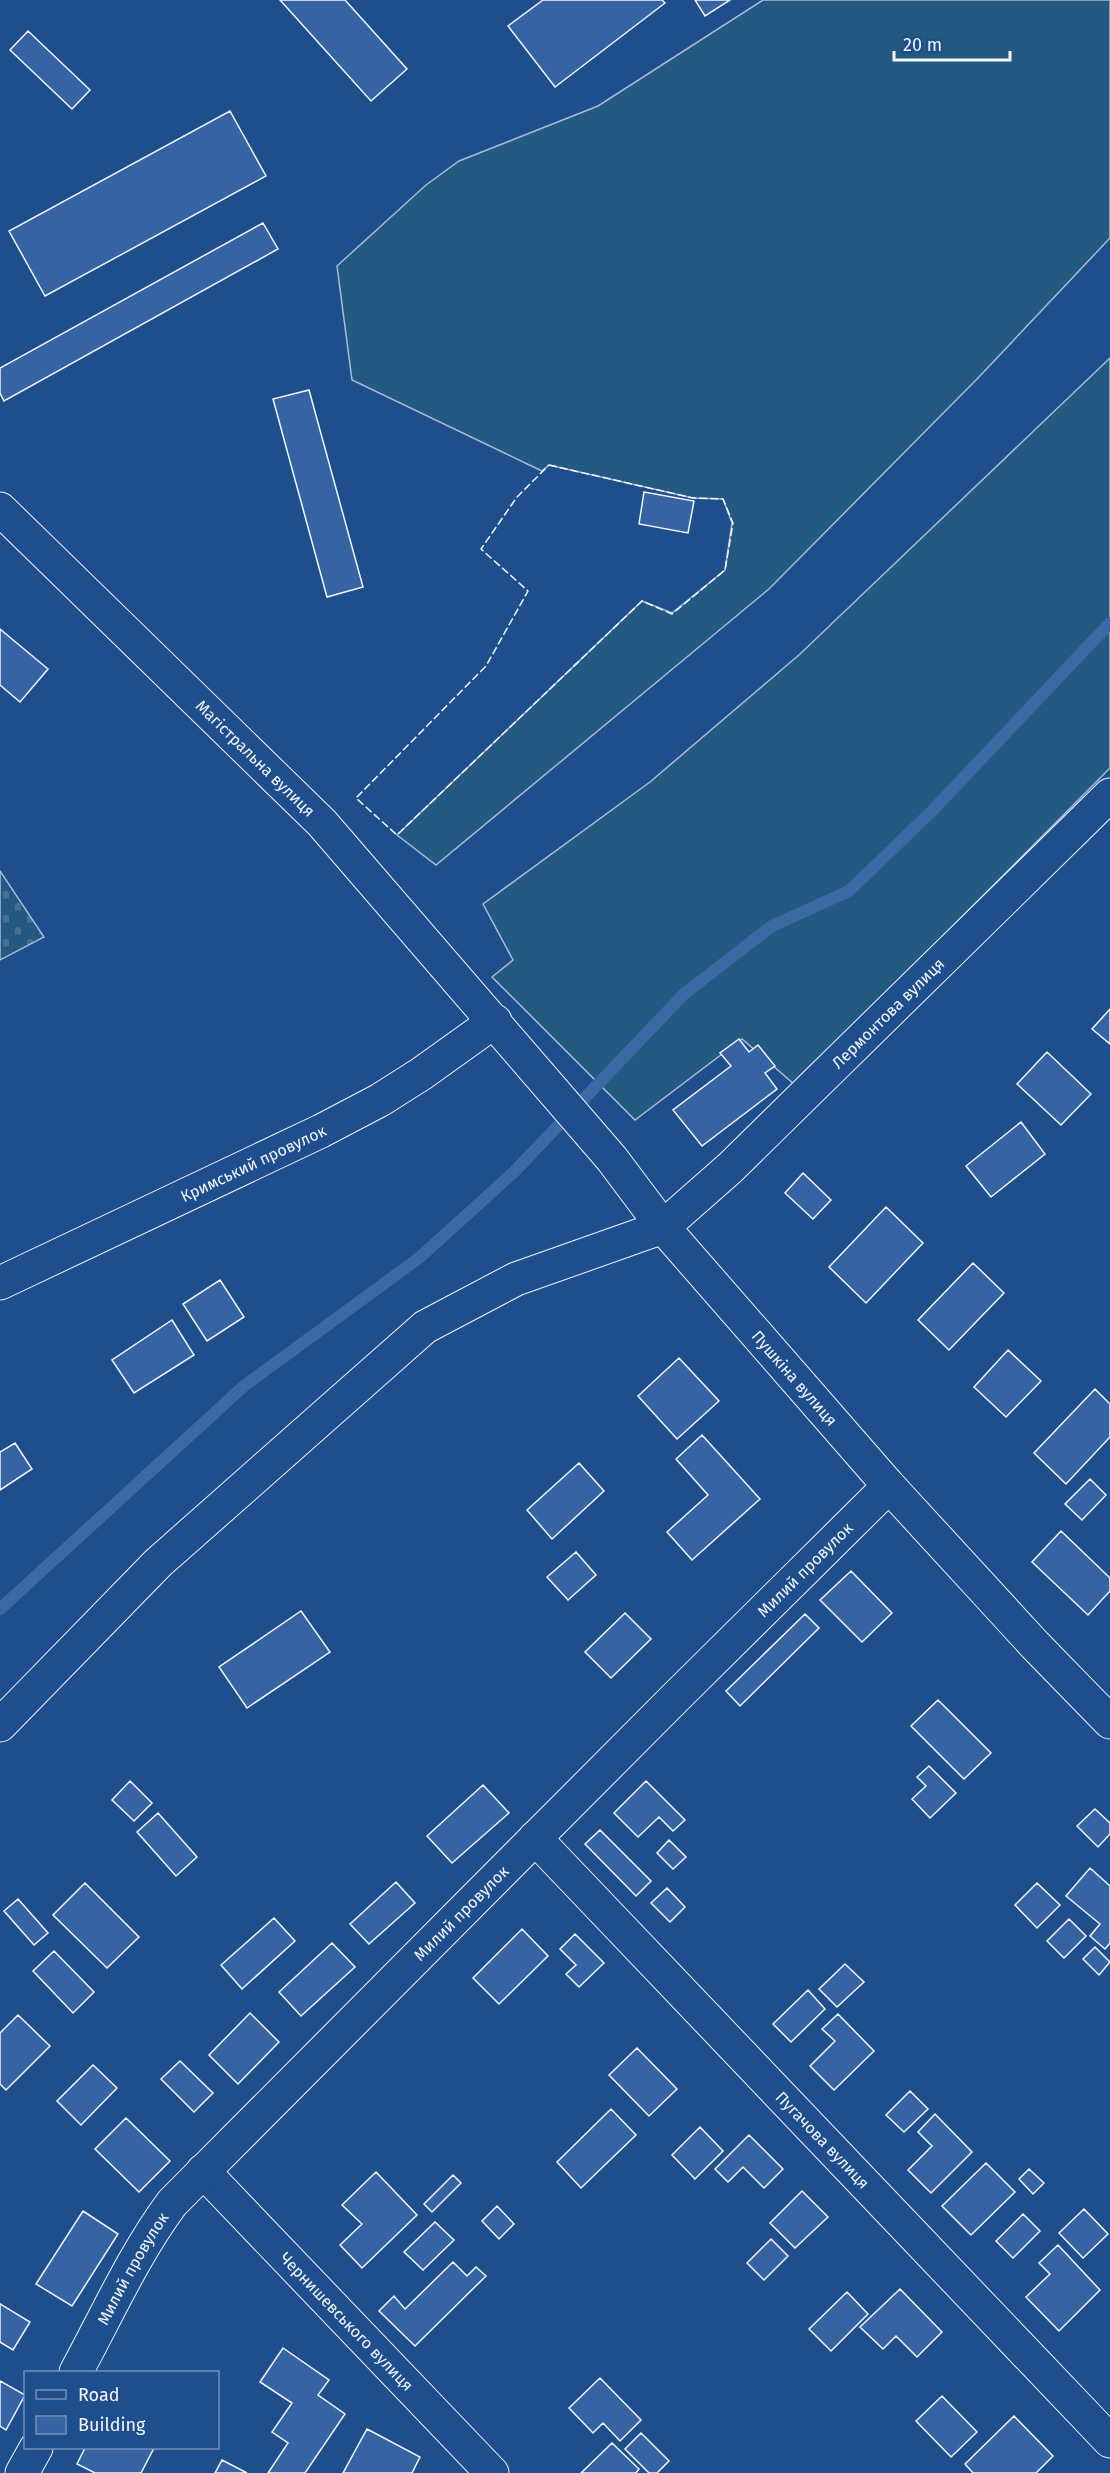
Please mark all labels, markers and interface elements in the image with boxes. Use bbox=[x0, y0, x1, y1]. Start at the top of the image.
scale bar bbox=[894, 24, 1010, 62]
text: 20 m bbox=[903, 34, 942, 56]
street label: Магістральна вулиця bbox=[192, 696, 319, 821]
street label: Лермонтова вулиця bbox=[828, 954, 948, 1072]
street label: Кримський провулок bbox=[177, 1120, 330, 1206]
street label: Пушкіна вулиця bbox=[748, 1326, 841, 1430]
street label: Милий провулок bbox=[753, 1518, 857, 1621]
street label: Милий провулок bbox=[410, 1861, 513, 1964]
street label: Пугачова вулиця bbox=[772, 2087, 874, 2192]
street label: Милий провулок bbox=[93, 2208, 172, 2328]
street label: Чернишевського вулиця bbox=[276, 2248, 418, 2395]
legend bbox=[24, 2371, 219, 2449]
text: Road bbox=[78, 2384, 120, 2406]
text: Building bbox=[78, 2414, 146, 2436]

